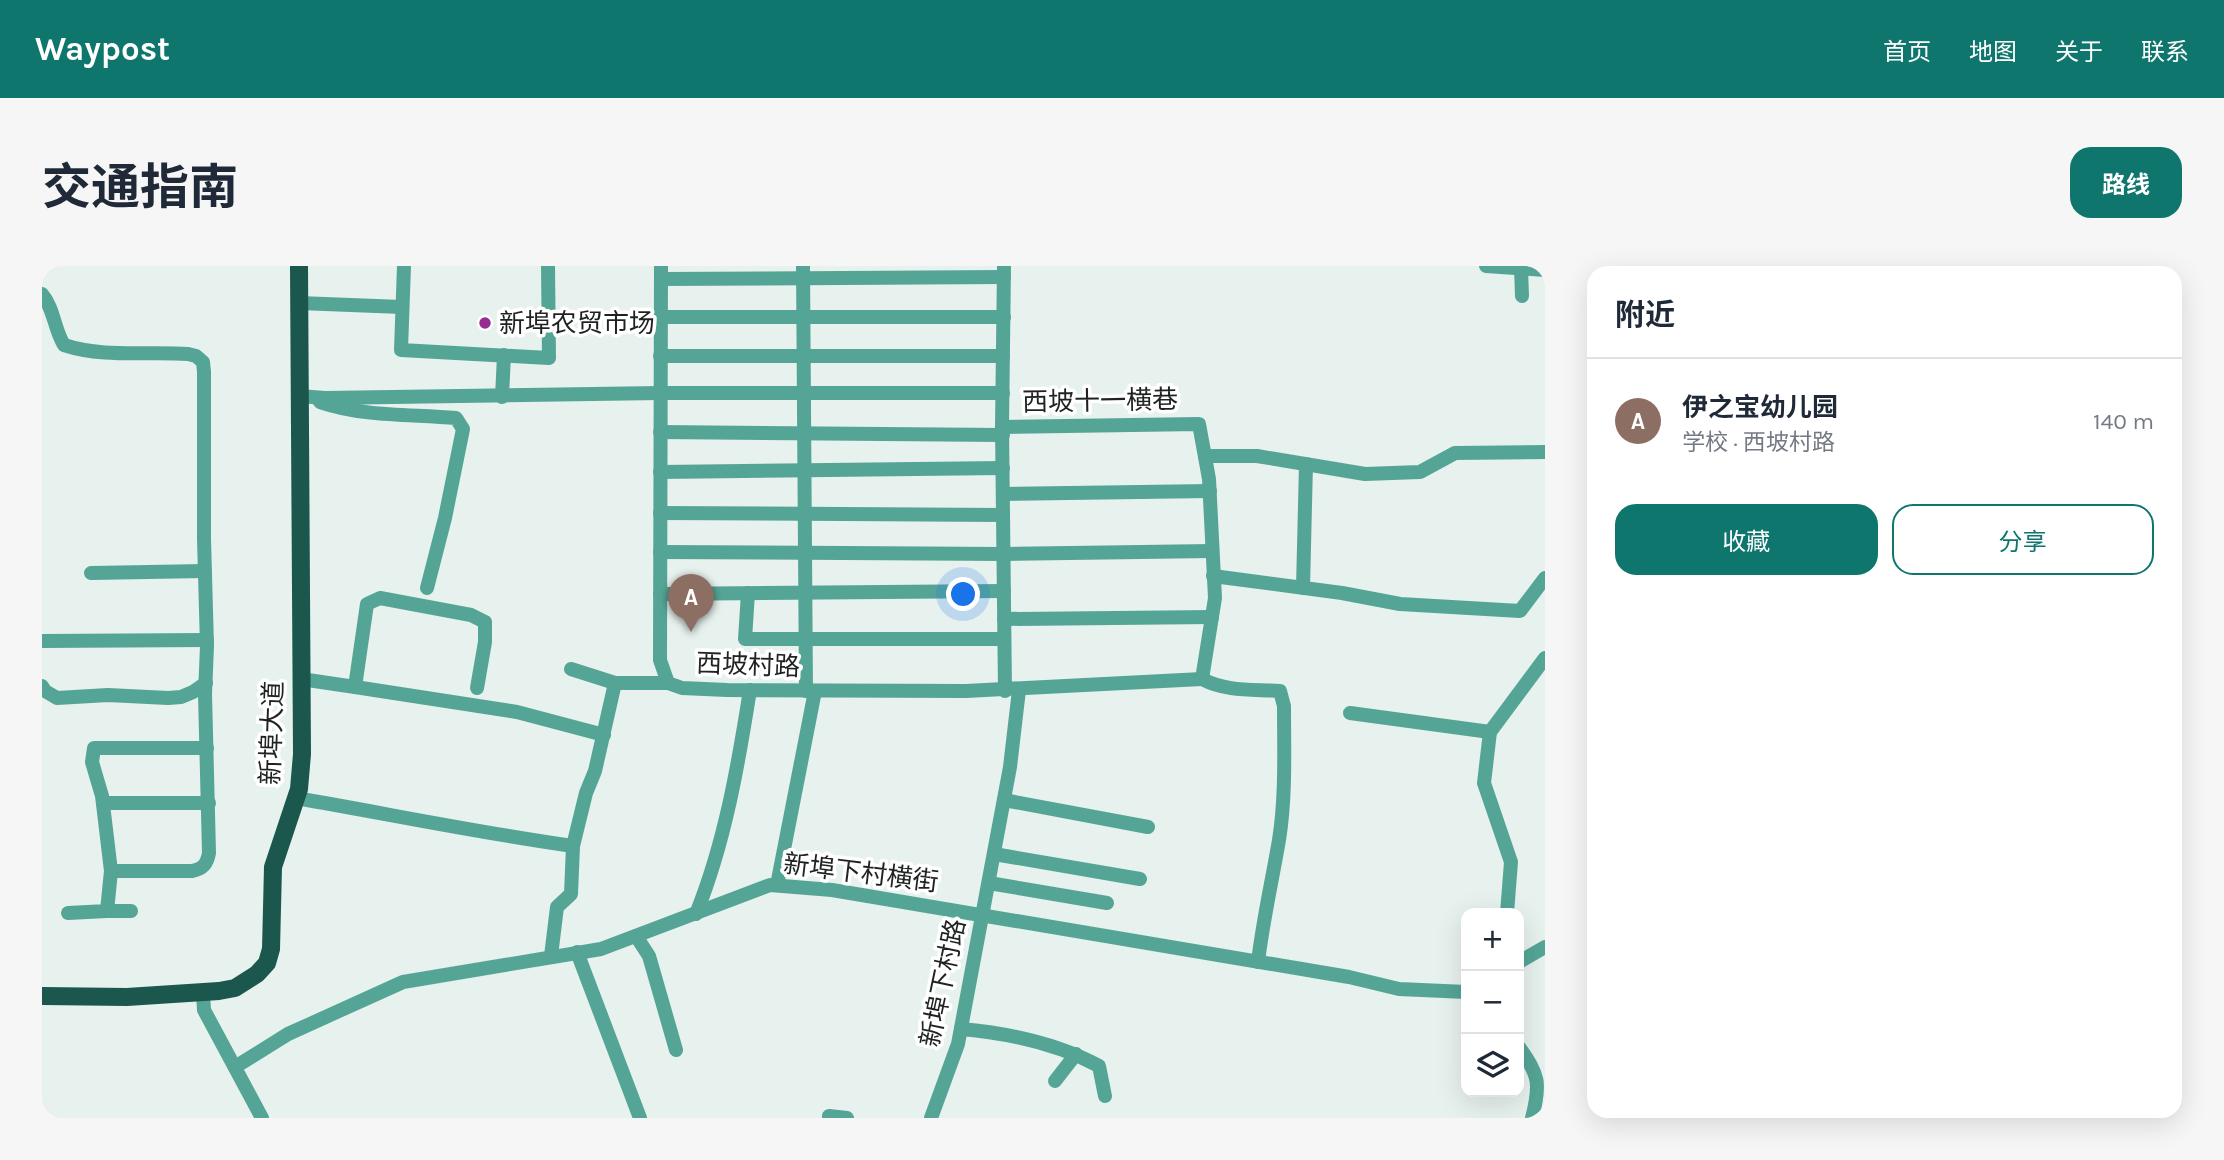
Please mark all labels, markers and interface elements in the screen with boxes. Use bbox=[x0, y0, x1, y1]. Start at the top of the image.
text: Waypost bbox=[35, 30, 170, 68]
text: 首页 bbox=[1883, 38, 1931, 66]
text: 地图 bbox=[1969, 38, 2017, 66]
text: 关于 bbox=[2055, 38, 2103, 66]
text: 联系 bbox=[2141, 38, 2189, 66]
button: 路线 bbox=[2070, 147, 2182, 218]
text: 交通指南 bbox=[42, 159, 238, 216]
text: 附近 bbox=[1615, 297, 1675, 333]
place label: 新埠农贸市场 bbox=[499, 308, 655, 339]
marker: 新埠农贸市场 bbox=[477, 315, 493, 331]
street label: 西坡十一横巷 bbox=[1022, 384, 1178, 418]
text: 伊之宝幼儿园 bbox=[1682, 392, 1838, 423]
text: A bbox=[1631, 408, 1645, 435]
text: 140 m bbox=[2093, 408, 2154, 435]
text: 学校 · 西坡村路 bbox=[1682, 429, 1835, 456]
button: 收藏 bbox=[1615, 504, 1878, 575]
button: 分享 bbox=[1892, 504, 2154, 575]
pin: A bbox=[668, 574, 714, 632]
your location bbox=[946, 577, 980, 611]
street label: 西坡村路 bbox=[695, 648, 801, 682]
street label: 新埠大道 bbox=[255, 680, 289, 786]
street label: 新埠下村横街 bbox=[782, 848, 940, 898]
map controls bbox=[1461, 908, 1524, 1097]
button: + bbox=[1461, 908, 1524, 971]
street label: 新埠下村路 bbox=[914, 916, 972, 1050]
button: − bbox=[1461, 971, 1524, 1034]
button: layers bbox=[1461, 1034, 1524, 1097]

